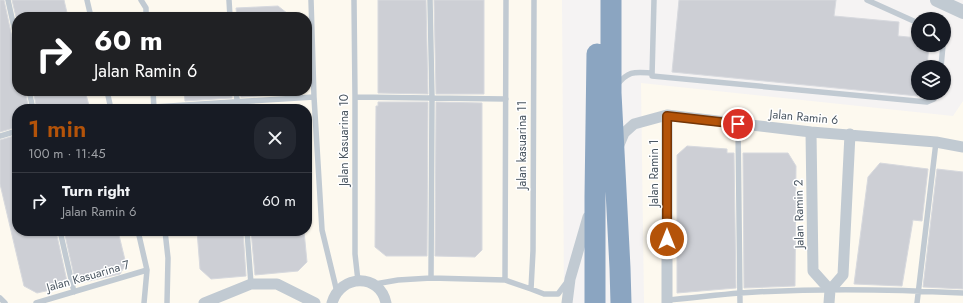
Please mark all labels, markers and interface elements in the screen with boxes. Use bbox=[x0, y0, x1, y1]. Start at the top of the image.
map controls bbox=[911, 12, 951, 100]
button: search bbox=[911, 12, 951, 52]
text: 60 m bbox=[94, 20, 163, 61]
icon: right bbox=[28, 28, 80, 80]
text: Jalan Ramin 6 bbox=[94, 58, 197, 84]
button: layers bbox=[911, 60, 951, 100]
street label: Jalan Kasuarina 10 bbox=[335, 94, 353, 188]
street label: Jalan kasuarina 11 bbox=[513, 101, 531, 191]
street label: Jalan Ramin 6 bbox=[767, 105, 839, 129]
pin bbox=[721, 107, 755, 141]
text: 1 min bbox=[28, 111, 86, 146]
icon: arrive bbox=[727, 113, 749, 135]
button: close bbox=[254, 117, 296, 159]
street label: Jalan Ramin 1 bbox=[645, 139, 663, 209]
text: 100 m · 11:45 bbox=[28, 144, 106, 163]
street label: Jalan Ramin 2 bbox=[789, 179, 809, 251]
text: Turn right bbox=[62, 180, 130, 202]
icon: right bbox=[28, 190, 50, 212]
text: 60 m bbox=[262, 190, 296, 212]
text: Jalan Ramin 6 bbox=[62, 202, 137, 221]
position arrow bbox=[646, 218, 688, 260]
street label: Jalan Kasuarina 7 bbox=[42, 255, 132, 297]

